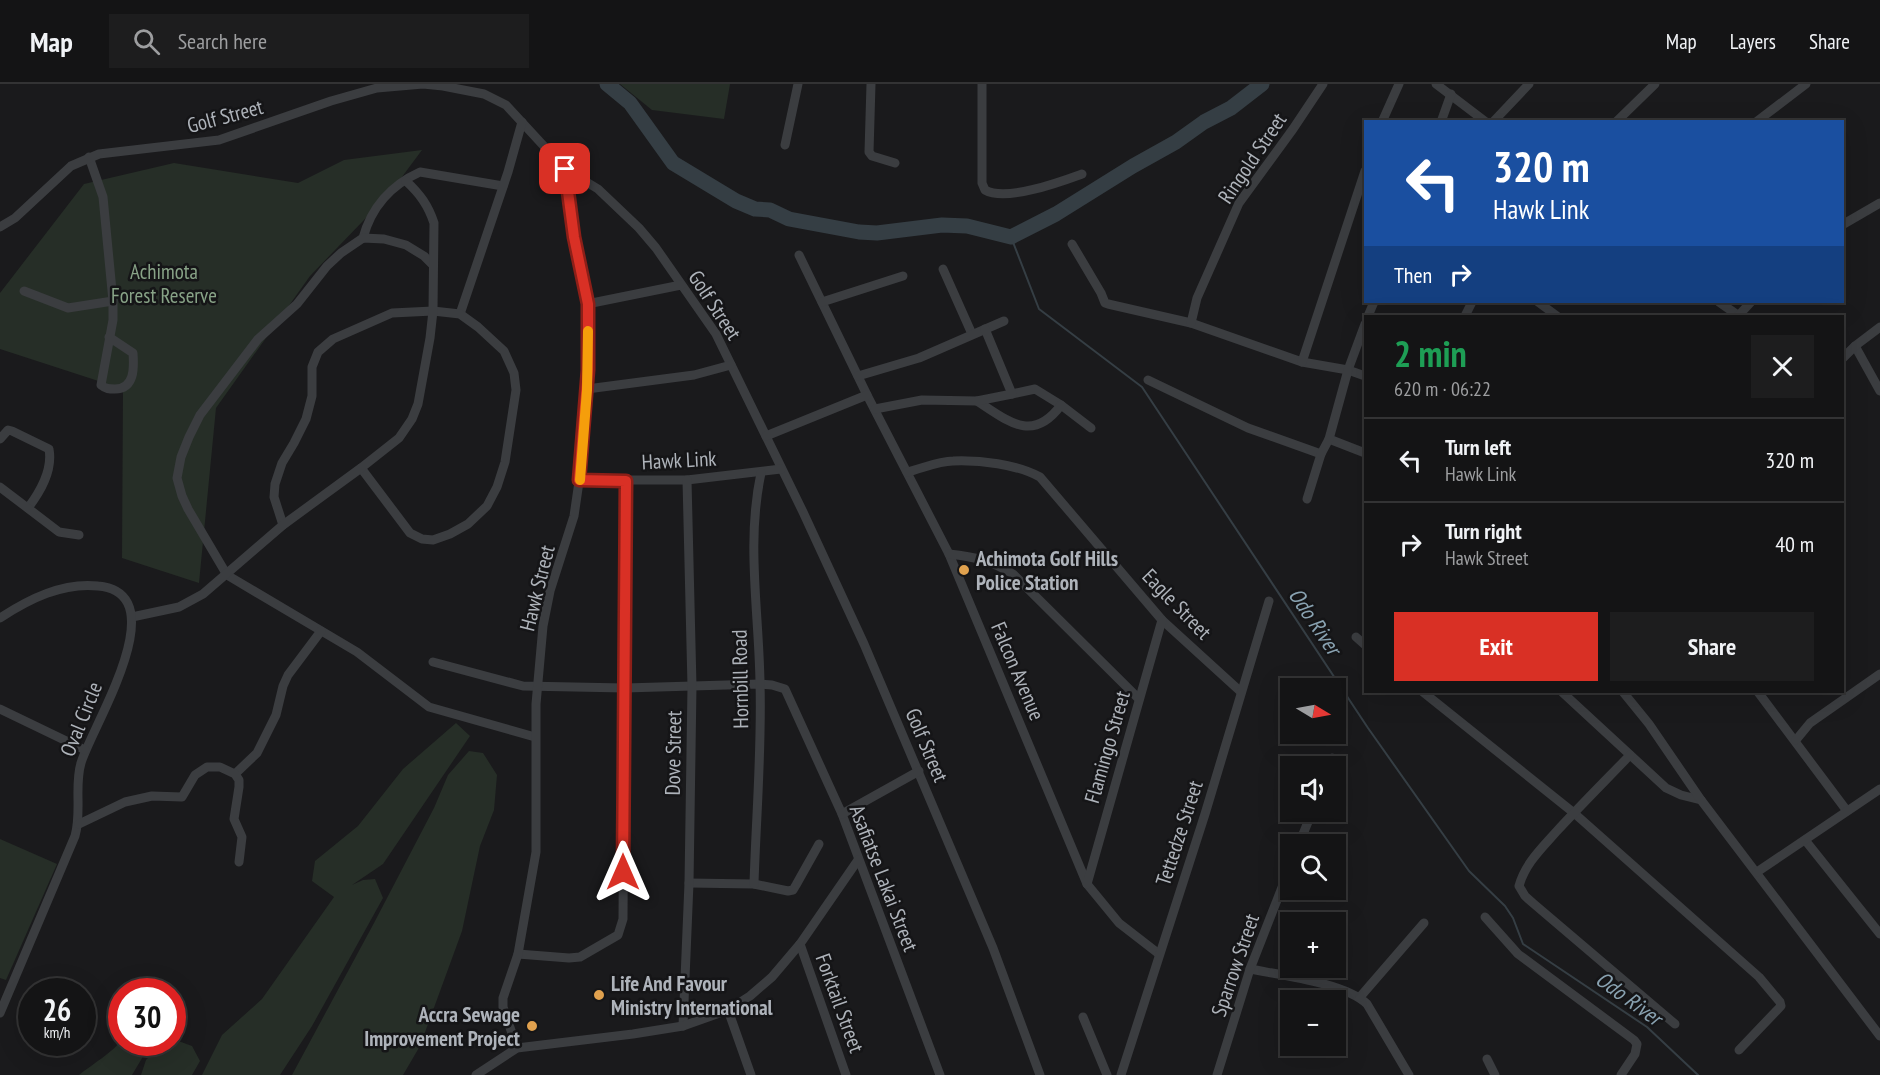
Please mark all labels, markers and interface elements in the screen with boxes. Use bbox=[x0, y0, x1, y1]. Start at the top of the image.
search box bbox=[109, 14, 529, 68]
text: Map bbox=[30, 23, 73, 60]
icon: search bbox=[130, 25, 163, 58]
text: Search here bbox=[178, 27, 267, 55]
text: Map bbox=[1666, 28, 1697, 55]
text: Layers bbox=[1730, 28, 1776, 55]
text: Share bbox=[1809, 28, 1850, 55]
street label: Golf Street bbox=[184, 93, 266, 139]
street label: Ringold Street bbox=[1212, 107, 1292, 209]
text: 320 m bbox=[1493, 139, 1590, 194]
pin bbox=[539, 143, 590, 194]
icon: left bbox=[1394, 144, 1472, 222]
icon: arrive bbox=[548, 152, 581, 185]
text: Hawk Link bbox=[1493, 192, 1589, 226]
park label: Achimota Forest Reserve bbox=[111, 258, 217, 309]
icon: right bbox=[1444, 258, 1477, 291]
text: Then bbox=[1394, 261, 1432, 289]
street label: Golf Street bbox=[683, 265, 748, 345]
text: 2 min bbox=[1394, 330, 1467, 377]
button: close bbox=[1751, 335, 1814, 398]
text: 620 m · 06:22 bbox=[1394, 376, 1491, 402]
text: Turn left bbox=[1445, 433, 1511, 461]
icon: left bbox=[1394, 444, 1427, 477]
street label: Hawk Link bbox=[641, 445, 717, 475]
text: 320 m bbox=[1765, 446, 1814, 474]
text: Hawk Link bbox=[1445, 461, 1516, 487]
text: Turn right bbox=[1445, 517, 1522, 545]
icon: right bbox=[1394, 528, 1427, 561]
text: 40 m bbox=[1775, 530, 1814, 558]
street label: Hawk Street bbox=[513, 542, 561, 634]
place label: Achimota Golf Hills Police Station bbox=[975, 545, 1118, 596]
text: Hawk Street bbox=[1445, 545, 1528, 571]
marker: Achimota Golf Hills Police Station bbox=[957, 563, 971, 577]
street label: Eagle Street bbox=[1137, 563, 1217, 645]
water label: Odo River bbox=[1282, 582, 1349, 662]
button: Exit bbox=[1394, 612, 1598, 681]
button: Share bbox=[1610, 612, 1814, 681]
street label: Falcon Avenue bbox=[985, 618, 1051, 724]
street label: Hornbill Road bbox=[726, 629, 754, 729]
street label: Oval Circle bbox=[54, 678, 108, 760]
north arrow bbox=[1280, 678, 1346, 744]
map controls bbox=[1280, 678, 1346, 1056]
street label: Flamingo Street bbox=[1078, 688, 1136, 806]
street label: Golf Street bbox=[899, 704, 955, 786]
street label: Dove Street bbox=[659, 710, 687, 796]
button: sound bbox=[1280, 756, 1346, 822]
street label: Tettedze Street bbox=[1149, 777, 1209, 889]
street label: Asafiatse Lakai Street bbox=[844, 801, 924, 955]
button: search bbox=[1280, 834, 1346, 900]
position arrow bbox=[591, 840, 655, 904]
street label: Sparrow Street bbox=[1205, 910, 1265, 1020]
button: + bbox=[1280, 912, 1346, 978]
street label: Forktail Street bbox=[810, 950, 870, 1056]
water label: Odo River bbox=[1591, 965, 1670, 1033]
place label: Life And Favour Ministry International bbox=[611, 970, 774, 1021]
speed limit sign: 30 bbox=[108, 978, 186, 1056]
marker: Life And Favour Ministry International bbox=[592, 988, 606, 1002]
text: 26 bbox=[43, 990, 71, 1029]
button: − bbox=[1280, 990, 1346, 1056]
place label: Accra Sewage Improvement Project bbox=[364, 1001, 520, 1052]
marker: Accra Sewage Improvement Project bbox=[525, 1019, 539, 1033]
text: km/h bbox=[44, 1023, 70, 1042]

